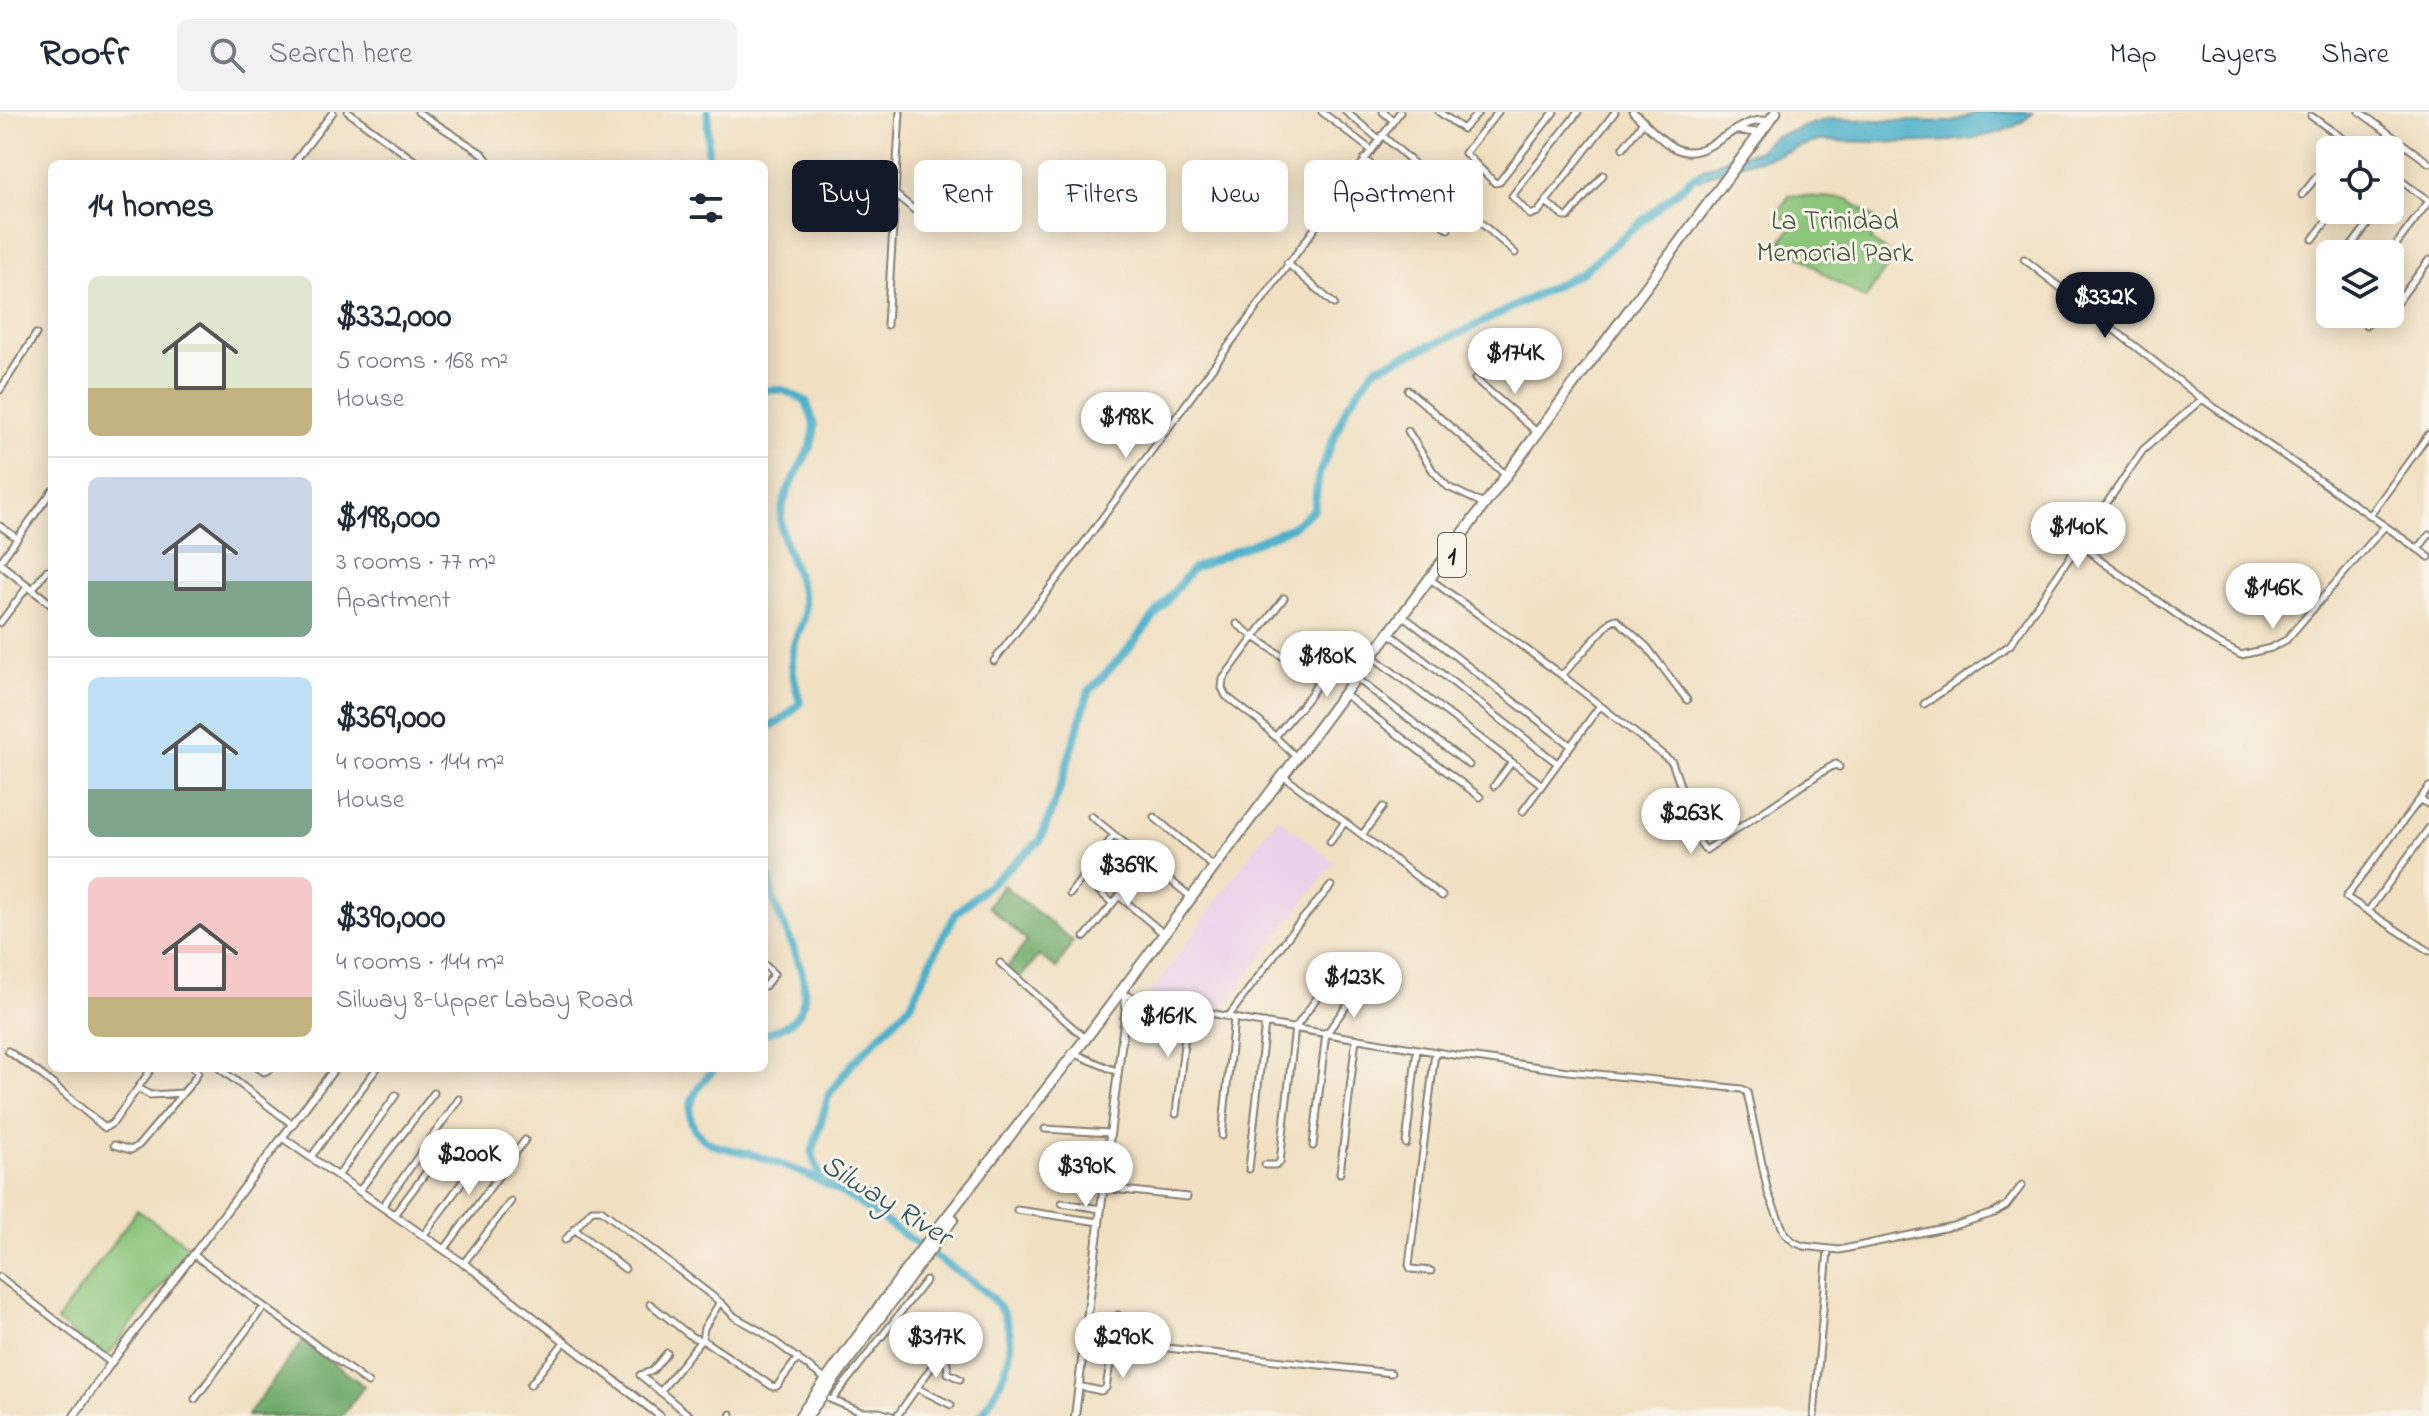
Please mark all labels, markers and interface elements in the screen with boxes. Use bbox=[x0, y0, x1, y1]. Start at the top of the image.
search box bbox=[177, 19, 737, 91]
text: Roofr bbox=[40, 27, 129, 83]
icon: search bbox=[205, 33, 249, 77]
text: Search here bbox=[269, 33, 413, 77]
text: Map bbox=[2109, 35, 2157, 76]
text: Layers bbox=[2201, 35, 2277, 76]
text: Share bbox=[2321, 35, 2389, 76]
map controls bbox=[2316, 136, 2404, 328]
button: locate bbox=[2316, 136, 2404, 224]
chip: Buy bbox=[792, 160, 898, 232]
chip: Rent bbox=[914, 160, 1022, 232]
chip: Filters bbox=[1038, 160, 1166, 232]
chip: New bbox=[1182, 160, 1288, 232]
chip: Apartment bbox=[1304, 160, 1483, 232]
text: 14 homes bbox=[88, 183, 214, 233]
icon: filters bbox=[684, 186, 728, 230]
park label: La Trinidad Memorial Park bbox=[1757, 202, 1914, 275]
button: layers bbox=[2316, 240, 2404, 328]
pin: $332K bbox=[2049, 272, 2161, 340]
text: $332K bbox=[2074, 279, 2136, 317]
text: $332,000 bbox=[336, 293, 451, 343]
icon: home bbox=[152, 308, 248, 404]
pin: $174K bbox=[1459, 328, 1571, 396]
text: $174K bbox=[1486, 335, 1544, 373]
text: 5 rooms · 168 m² bbox=[336, 343, 508, 381]
text: House bbox=[336, 381, 404, 419]
pin: $198K bbox=[1070, 392, 1182, 460]
text: $198K bbox=[1099, 399, 1153, 437]
text: $198,000 bbox=[336, 494, 440, 544]
pin: $140K bbox=[2022, 502, 2134, 570]
icon: home bbox=[152, 509, 248, 605]
text: $140K bbox=[2049, 509, 2107, 547]
road number: 1 bbox=[1438, 533, 1466, 577]
text: 3 rooms · 77 m² bbox=[336, 544, 496, 582]
pin: $146K bbox=[2217, 563, 2329, 631]
text: $146K bbox=[2244, 570, 2302, 608]
text: Apartment bbox=[336, 582, 450, 620]
pin: $180K bbox=[1271, 631, 1383, 699]
text: $180K bbox=[1298, 638, 1356, 676]
text: $369,000 bbox=[336, 694, 446, 744]
icon: home bbox=[152, 709, 248, 805]
text: 4 rooms · 144 m² bbox=[336, 744, 504, 782]
text: House bbox=[336, 782, 404, 820]
pin: $263K bbox=[1635, 788, 1747, 856]
text: $263K bbox=[1659, 795, 1723, 833]
pin: $369K bbox=[1072, 840, 1184, 908]
text: $369K bbox=[1099, 847, 1157, 885]
text: $390,000 bbox=[336, 894, 445, 944]
icon: home bbox=[152, 909, 248, 1005]
text: 4 rooms · 144 m² bbox=[336, 944, 504, 982]
pin: $123K bbox=[1298, 952, 1410, 1020]
text: $123K bbox=[1324, 959, 1384, 997]
text: Silway 8-Upper Labay Road bbox=[336, 982, 633, 1020]
pin: $161K bbox=[1112, 991, 1224, 1059]
text: $161K bbox=[1140, 998, 1196, 1036]
pin: $200K bbox=[413, 1129, 525, 1197]
text: $200K bbox=[437, 1136, 501, 1174]
pin: $390K bbox=[1030, 1141, 1142, 1209]
water label: Silway River bbox=[811, 1144, 963, 1261]
text: $390K bbox=[1057, 1148, 1115, 1186]
pin: $317K bbox=[880, 1312, 992, 1380]
pin: $290K bbox=[1067, 1312, 1179, 1380]
text: $317K bbox=[907, 1319, 965, 1357]
text: $290K bbox=[1093, 1319, 1153, 1357]

